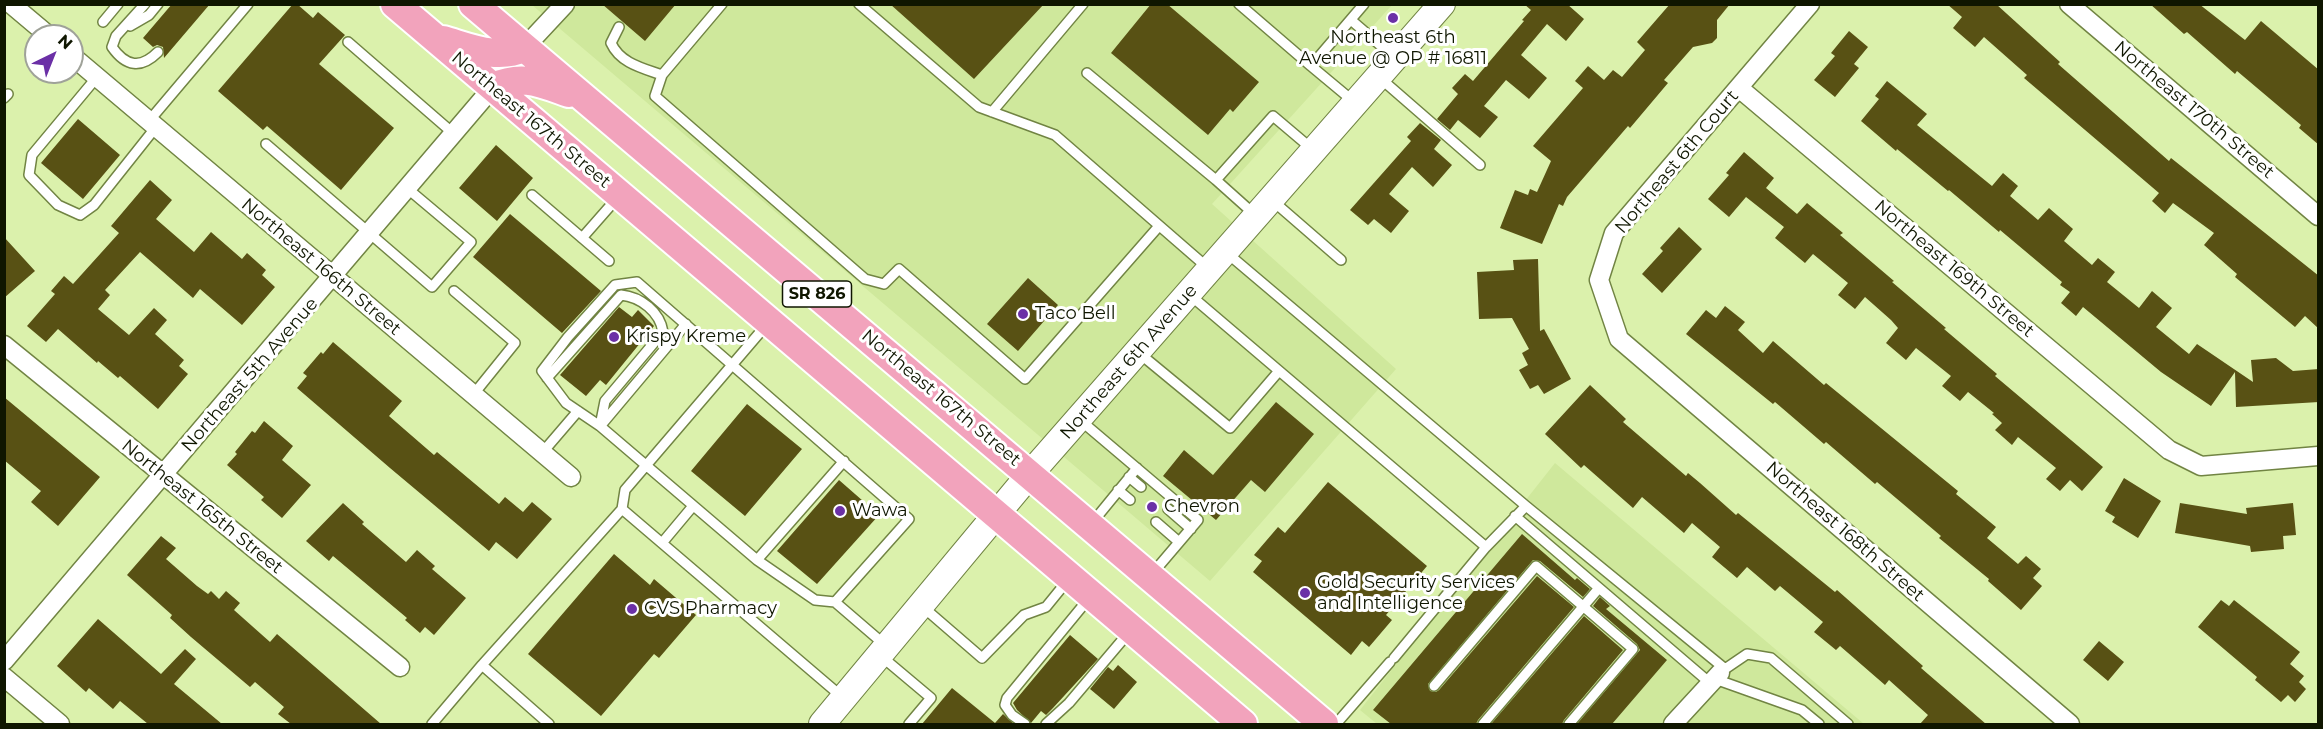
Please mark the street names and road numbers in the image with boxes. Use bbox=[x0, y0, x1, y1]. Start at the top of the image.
street label: Northeast 170th Street bbox=[2110, 37, 2278, 183]
street label: Northeast 167th Street bbox=[447, 47, 615, 193]
street label: Northeast 6th Court bbox=[1611, 86, 1743, 238]
street label: Northeast 166th Street bbox=[237, 194, 405, 340]
street label: Northeast 169th Street bbox=[1870, 196, 2038, 342]
street label: Northeast 6th Avenue bbox=[1056, 280, 1202, 444]
road number: SR 826 bbox=[782, 281, 852, 307]
street label: Northeast 5th Avenue bbox=[177, 293, 323, 457]
street label: Northeast 167th Street bbox=[857, 325, 1025, 471]
street label: Northeast 165th Street bbox=[117, 435, 287, 579]
street label: Northeast 168th Street bbox=[1762, 457, 1928, 607]

